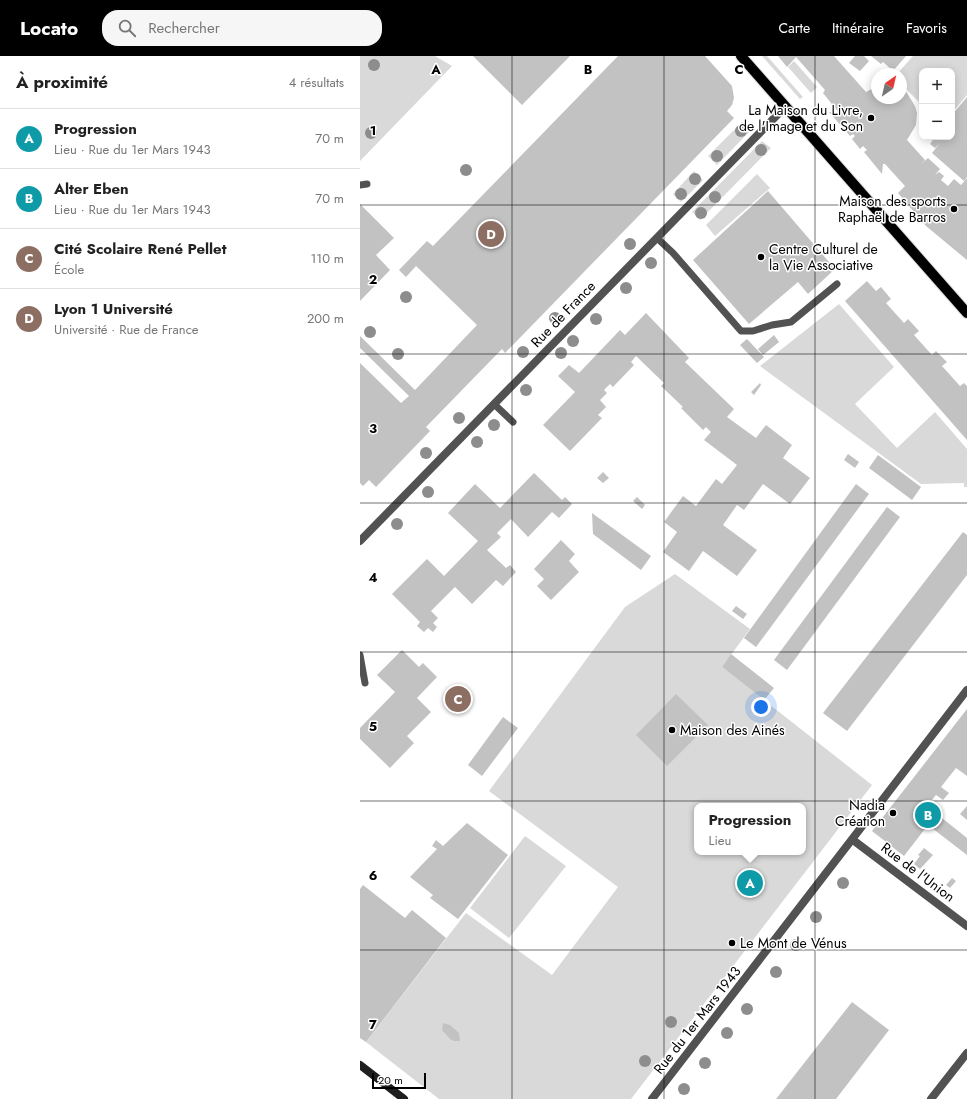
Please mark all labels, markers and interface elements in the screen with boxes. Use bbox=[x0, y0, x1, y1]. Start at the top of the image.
search box bbox=[102, 10, 382, 46]
text: Locato bbox=[20, 15, 78, 42]
icon: search bbox=[116, 17, 138, 39]
text: Rechercher bbox=[148, 17, 220, 39]
text: Carte bbox=[778, 18, 810, 38]
text: Itinéraire bbox=[832, 18, 884, 38]
text: Favoris bbox=[906, 18, 947, 38]
text: A bbox=[430, 60, 441, 79]
text: B bbox=[584, 60, 593, 79]
text: C bbox=[734, 60, 744, 79]
north arrow bbox=[871, 68, 907, 104]
map controls bbox=[919, 68, 955, 140]
button: + bbox=[919, 68, 955, 104]
text: À proximité bbox=[16, 70, 108, 94]
text: 4 résultats bbox=[289, 73, 344, 92]
place label: La Maison du Livre, de l'Image et du Son bbox=[739, 100, 863, 136]
button: − bbox=[919, 104, 955, 140]
marker: La Maison du Livre, de l'Image et du Son bbox=[866, 113, 876, 123]
text: Progression bbox=[54, 118, 137, 140]
text: 1 bbox=[370, 121, 376, 140]
text: A bbox=[24, 129, 34, 148]
text: 70 m bbox=[315, 129, 344, 148]
text: Lieu · Rue du 1er Mars 1943 bbox=[54, 140, 211, 159]
text: Alter Eben bbox=[54, 178, 129, 200]
text: B bbox=[25, 189, 33, 208]
text: 70 m bbox=[315, 189, 344, 208]
place label: Maison des sports Raphaël de Barros bbox=[838, 191, 946, 227]
text: Lieu · Rue du 1er Mars 1943 bbox=[54, 200, 211, 219]
marker: Maison des sports Raphaël de Barros bbox=[949, 204, 959, 214]
pin: D bbox=[478, 219, 504, 249]
text: Cité Scolaire René Pellet bbox=[54, 238, 226, 260]
place label: Centre Culturel de la Vie Associative bbox=[769, 239, 878, 275]
text: C bbox=[24, 249, 34, 268]
text: 110 m bbox=[310, 249, 344, 268]
marker: Centre Culturel de la Vie Associative bbox=[756, 252, 766, 262]
text: École bbox=[54, 260, 84, 279]
text: 2 bbox=[369, 270, 377, 289]
street label: Rue de France bbox=[526, 276, 600, 352]
text: Lyon 1 Université bbox=[54, 298, 173, 320]
text: D bbox=[24, 309, 34, 328]
text: 200 m bbox=[307, 309, 344, 328]
text: Université · Rue de France bbox=[54, 320, 199, 339]
text: 3 bbox=[369, 419, 377, 438]
text: 4 bbox=[368, 568, 378, 587]
pin: C bbox=[445, 684, 471, 714]
your location bbox=[751, 697, 771, 717]
text: 5 bbox=[369, 717, 377, 736]
place label: Maison des Ainés bbox=[680, 720, 785, 740]
marker: Maison des Ainés bbox=[667, 725, 677, 735]
place label: Nadia Création bbox=[835, 795, 885, 831]
pin: B bbox=[915, 800, 941, 830]
popup bbox=[694, 803, 806, 855]
marker: Nadia Création bbox=[888, 808, 898, 818]
text: Progression bbox=[709, 809, 791, 831]
text: Lieu bbox=[709, 831, 731, 850]
street label: Rue de l'Union bbox=[877, 838, 959, 906]
text: 6 bbox=[369, 866, 378, 885]
pin: A bbox=[737, 868, 763, 898]
place label: Le Mont de Vénus bbox=[740, 933, 847, 953]
marker: Le Mont de Vénus bbox=[727, 938, 737, 948]
street label: Rue du 1er Mars 1943 bbox=[649, 962, 746, 1078]
text: 7 bbox=[369, 1015, 377, 1034]
scale bar bbox=[372, 1071, 426, 1090]
text: 20 m bbox=[378, 1072, 403, 1088]

